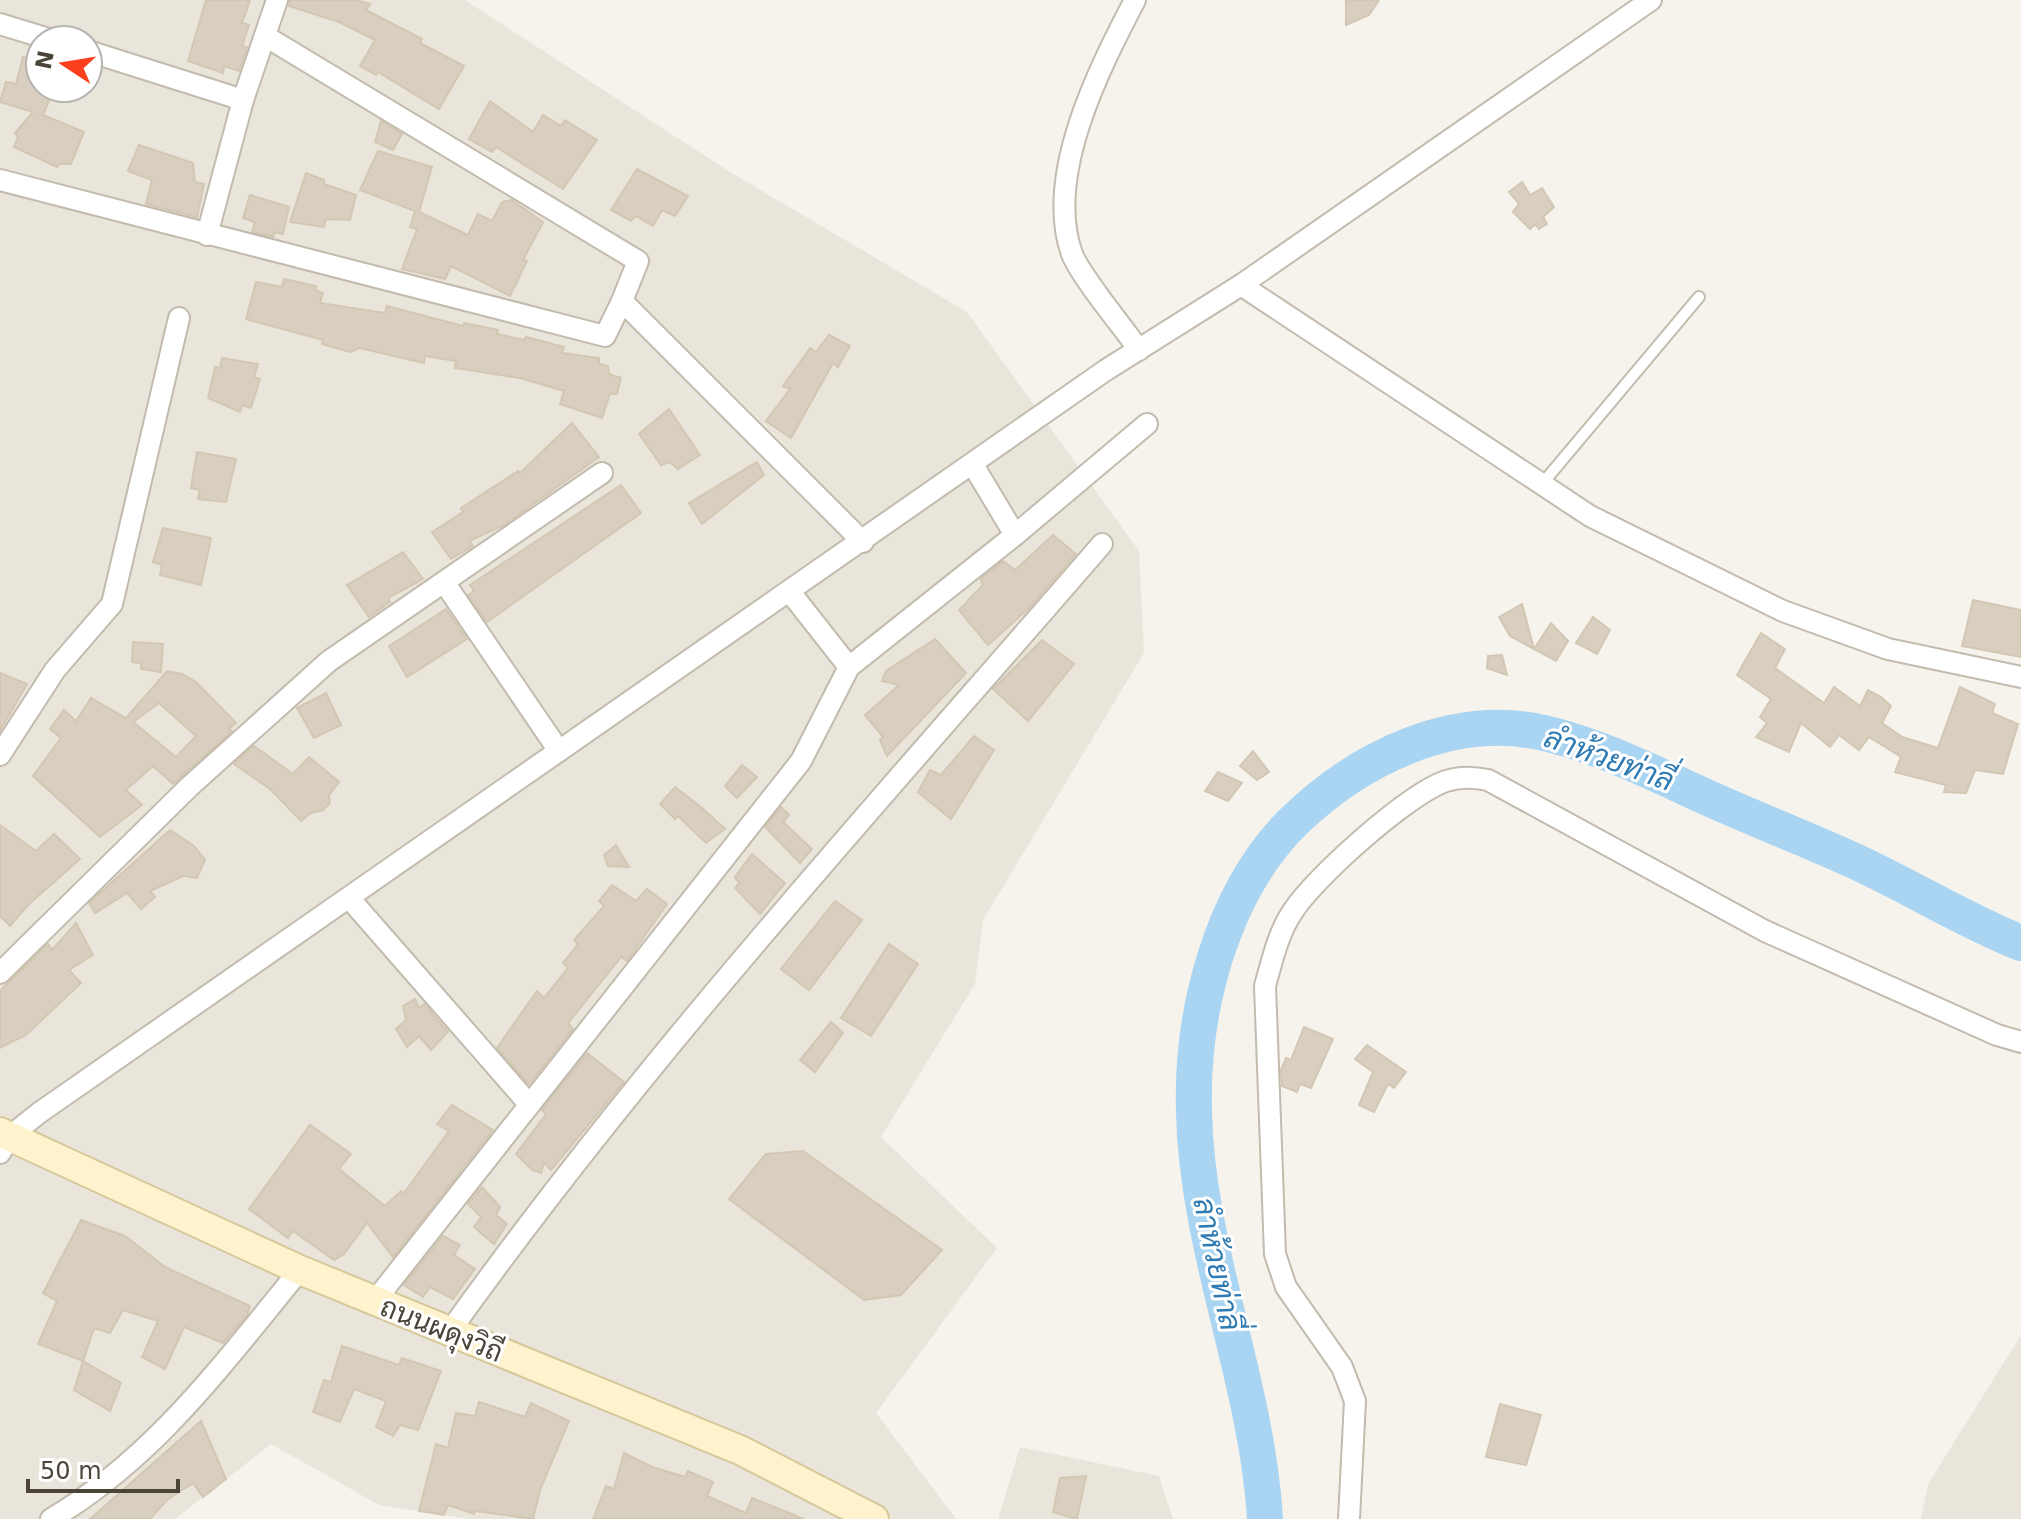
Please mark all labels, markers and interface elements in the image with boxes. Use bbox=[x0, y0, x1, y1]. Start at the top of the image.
north arrow bbox=[24, 24, 104, 104]
text: N bbox=[31, 48, 59, 72]
water label: ลำห้วยท่าลี่ bbox=[1540, 711, 1684, 799]
water label: ลำห้วยท่าลี่ bbox=[1186, 1192, 1257, 1336]
street label: ถนนผดุงวิถี bbox=[375, 1288, 509, 1372]
scale bar bbox=[28, 1443, 178, 1493]
text: 50 m bbox=[40, 1457, 102, 1485]

